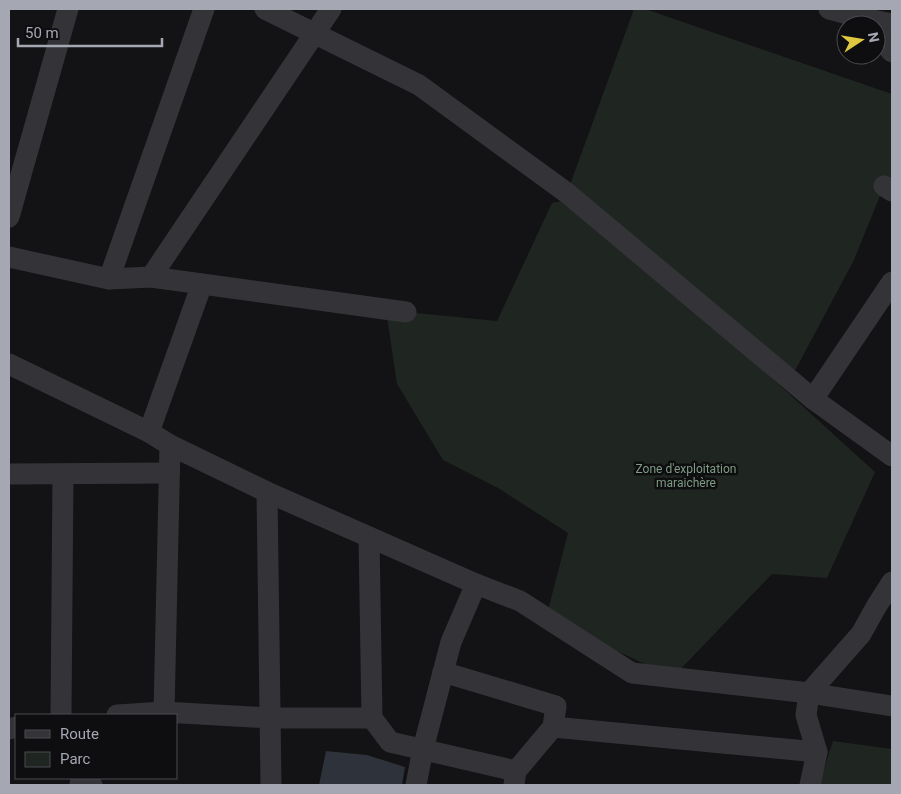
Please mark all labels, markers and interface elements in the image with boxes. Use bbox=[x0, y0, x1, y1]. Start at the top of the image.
scale bar bbox=[18, 15, 161, 47]
north arrow bbox=[836, 15, 886, 65]
text: 50 m bbox=[25, 24, 59, 42]
text: N bbox=[865, 31, 883, 44]
park label: Zone d'exploitation maraichère bbox=[636, 462, 736, 490]
legend bbox=[15, 714, 178, 779]
text: Route bbox=[60, 725, 99, 743]
text: Parc bbox=[60, 750, 90, 768]

